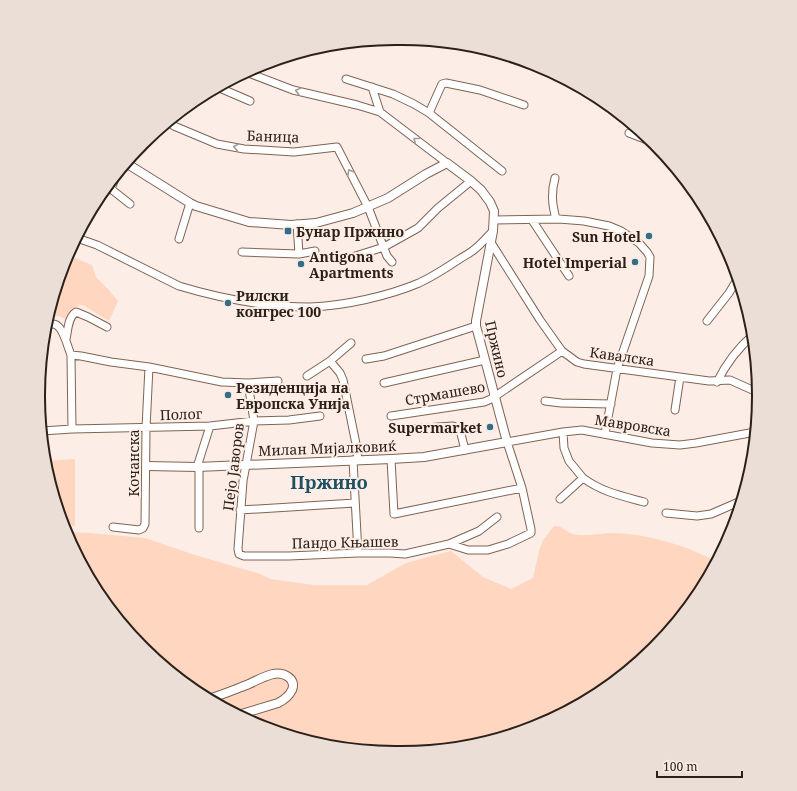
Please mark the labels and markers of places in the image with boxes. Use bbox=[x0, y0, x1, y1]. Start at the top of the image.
place label: Бунар Пржино bbox=[296, 222, 404, 241]
marker: Бунар Пржино bbox=[283, 226, 293, 236]
place label: Sun Hotel bbox=[572, 227, 641, 246]
marker: Sun Hotel bbox=[644, 231, 654, 241]
place label: Antigona Apartments bbox=[309, 247, 394, 282]
place label: Hotel Imperial bbox=[523, 253, 627, 272]
marker: Hotel Imperial bbox=[630, 257, 640, 267]
marker: Antigona Apartments bbox=[296, 259, 306, 269]
place label: Рилски конгрес 100 bbox=[236, 286, 321, 321]
marker: Рилски конгрес 100 bbox=[223, 298, 233, 308]
place label: Резиденција на Европска Унија bbox=[236, 378, 350, 413]
marker: Резиденција на Европска Унија bbox=[223, 390, 233, 400]
place label: Supermarket bbox=[388, 418, 482, 437]
marker: Supermarket bbox=[485, 422, 495, 432]

